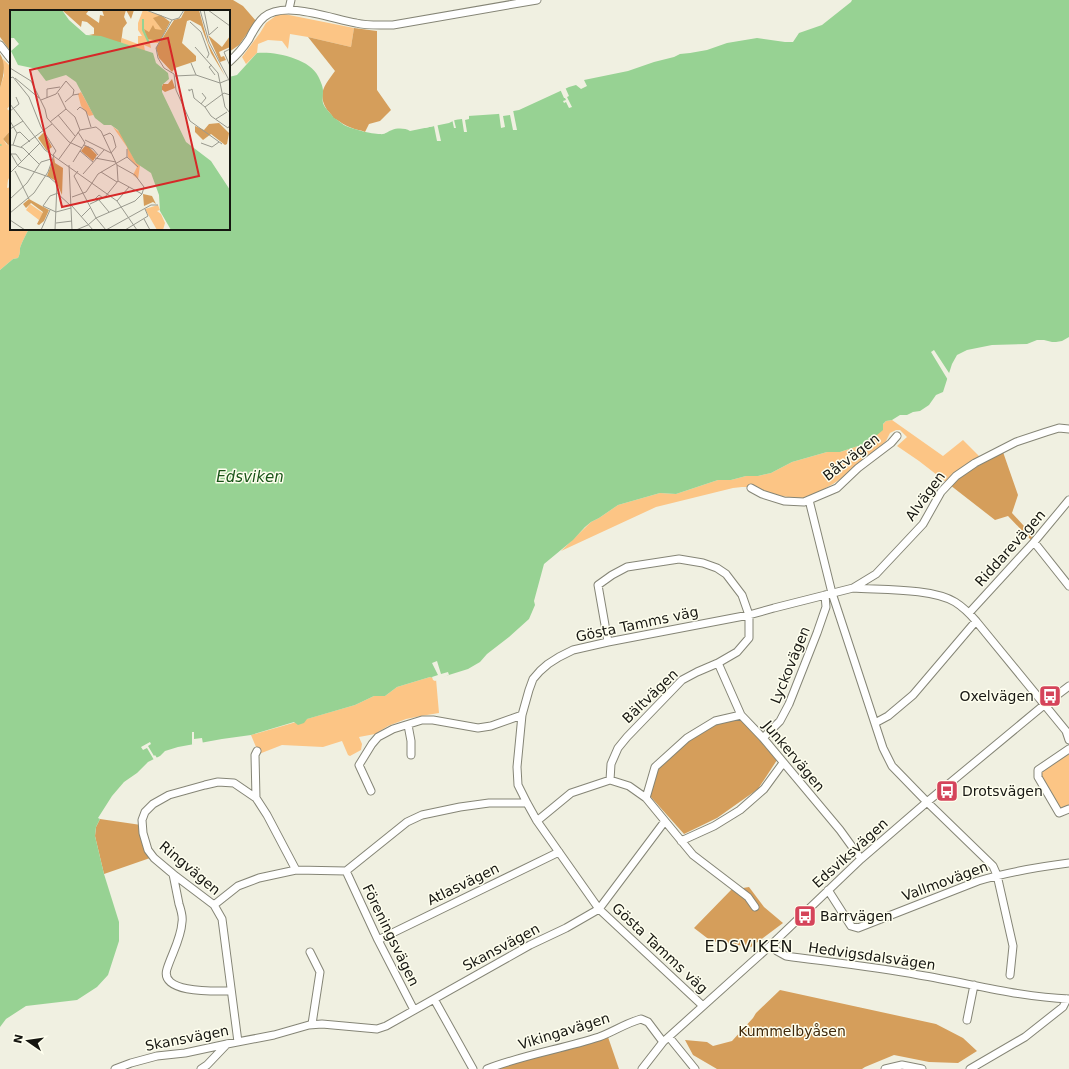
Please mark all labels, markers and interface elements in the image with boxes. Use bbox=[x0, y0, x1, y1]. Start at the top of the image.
inset map bbox=[10, 10, 230, 230]
street label: Båtvägen bbox=[820, 430, 882, 484]
water label: Edsviken bbox=[216, 468, 284, 486]
street label: Alvägen bbox=[902, 468, 948, 524]
street label: Riddarevägen bbox=[972, 506, 1048, 590]
street label: Gösta Tamms väg bbox=[574, 603, 700, 645]
street label: Lyckovägen bbox=[767, 624, 813, 706]
street label: Bältvägen bbox=[619, 666, 681, 726]
bus stop icon: Oxelvägen bbox=[1037, 683, 1063, 709]
place label: Oxelvägen bbox=[959, 688, 1034, 704]
street label: Junkervägen bbox=[759, 717, 828, 795]
bus stop icon: Drotsvägen bbox=[934, 778, 960, 804]
place label: Drotsvägen bbox=[962, 783, 1043, 799]
street label: Edsviksvägen bbox=[809, 815, 891, 891]
street label: Ringvägen bbox=[156, 838, 224, 898]
street label: Vallmovägen bbox=[900, 858, 990, 904]
street label: Atlasvägen bbox=[425, 860, 501, 908]
street label: Föreningsvägen bbox=[359, 882, 423, 988]
street label: Gösta Tamms väg bbox=[609, 900, 711, 996]
bus stop icon: Barrvägen bbox=[792, 903, 818, 929]
place label: Barrvägen bbox=[820, 908, 893, 924]
street label: Skansvägen bbox=[460, 920, 542, 974]
district label: EDSVIKEN bbox=[705, 937, 793, 956]
street label: Hedvigsdalsvägen bbox=[807, 939, 937, 973]
street label: Vikingavägen bbox=[516, 1010, 612, 1052]
north arrow bbox=[8, 1021, 48, 1061]
street label: Skansvägen bbox=[144, 1022, 230, 1054]
park label: Kummelbyåsen bbox=[738, 1023, 846, 1039]
text: N bbox=[11, 1033, 26, 1045]

